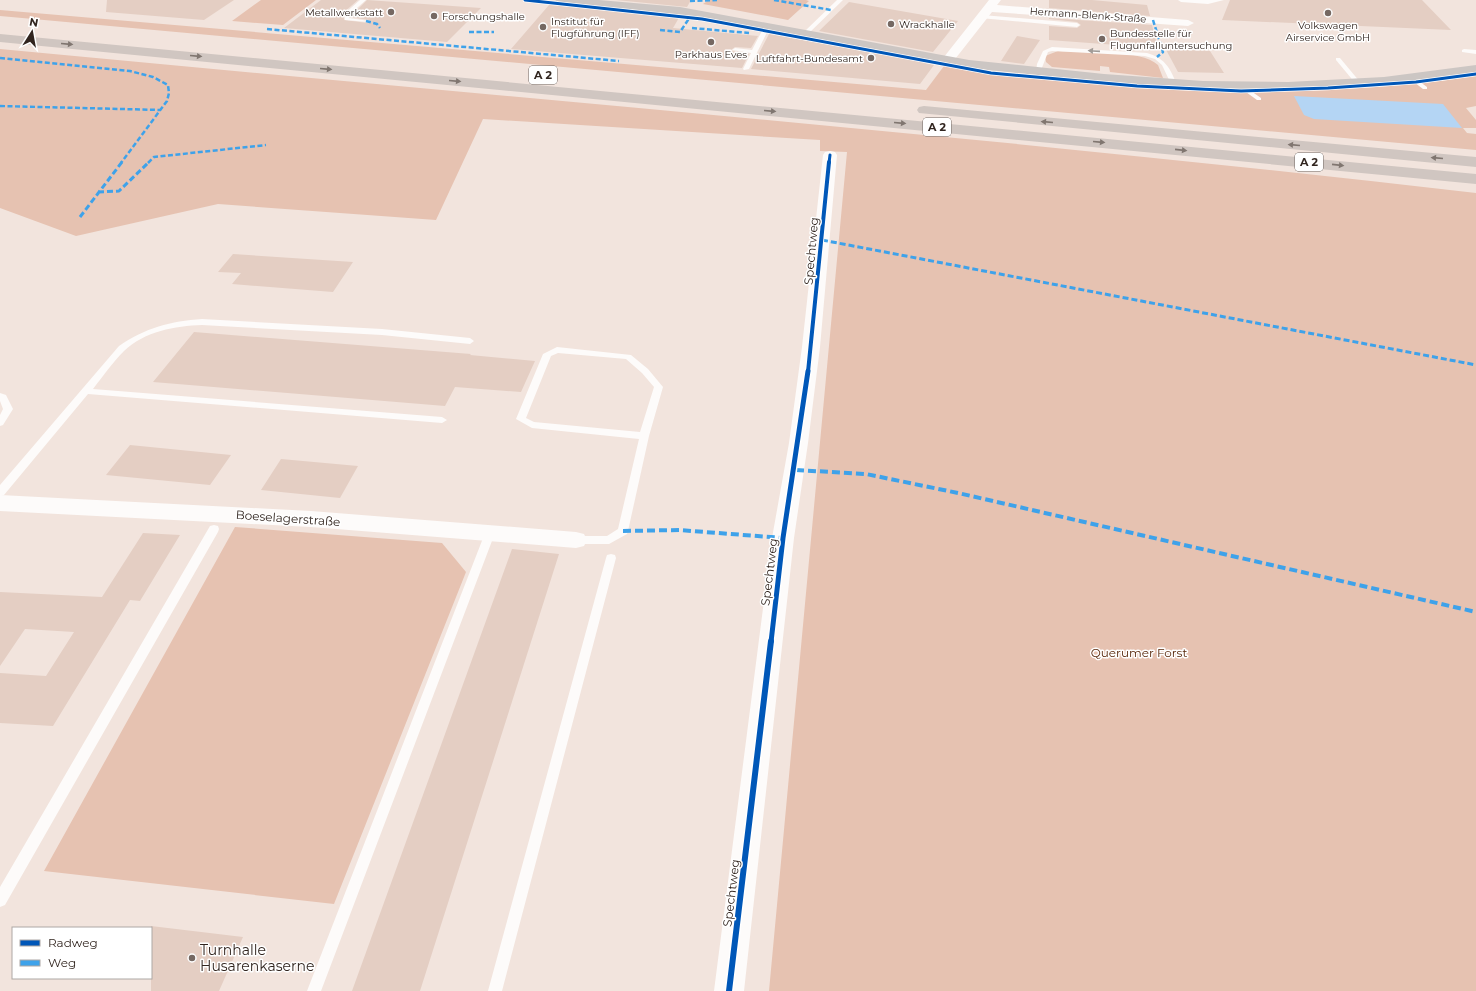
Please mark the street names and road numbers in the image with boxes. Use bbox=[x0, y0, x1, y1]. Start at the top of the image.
street label: Hermann-Blenk-Straße bbox=[1029, 4, 1147, 26]
road number: A 2 bbox=[529, 66, 557, 84]
road number: A 2 bbox=[923, 118, 951, 136]
road number: A 2 bbox=[1295, 153, 1323, 171]
street label: Spechtweg bbox=[801, 216, 821, 286]
street label: Boeselagerstraße bbox=[235, 507, 341, 529]
street label: Spechtweg bbox=[757, 537, 781, 607]
street label: Spechtweg bbox=[719, 858, 743, 928]

